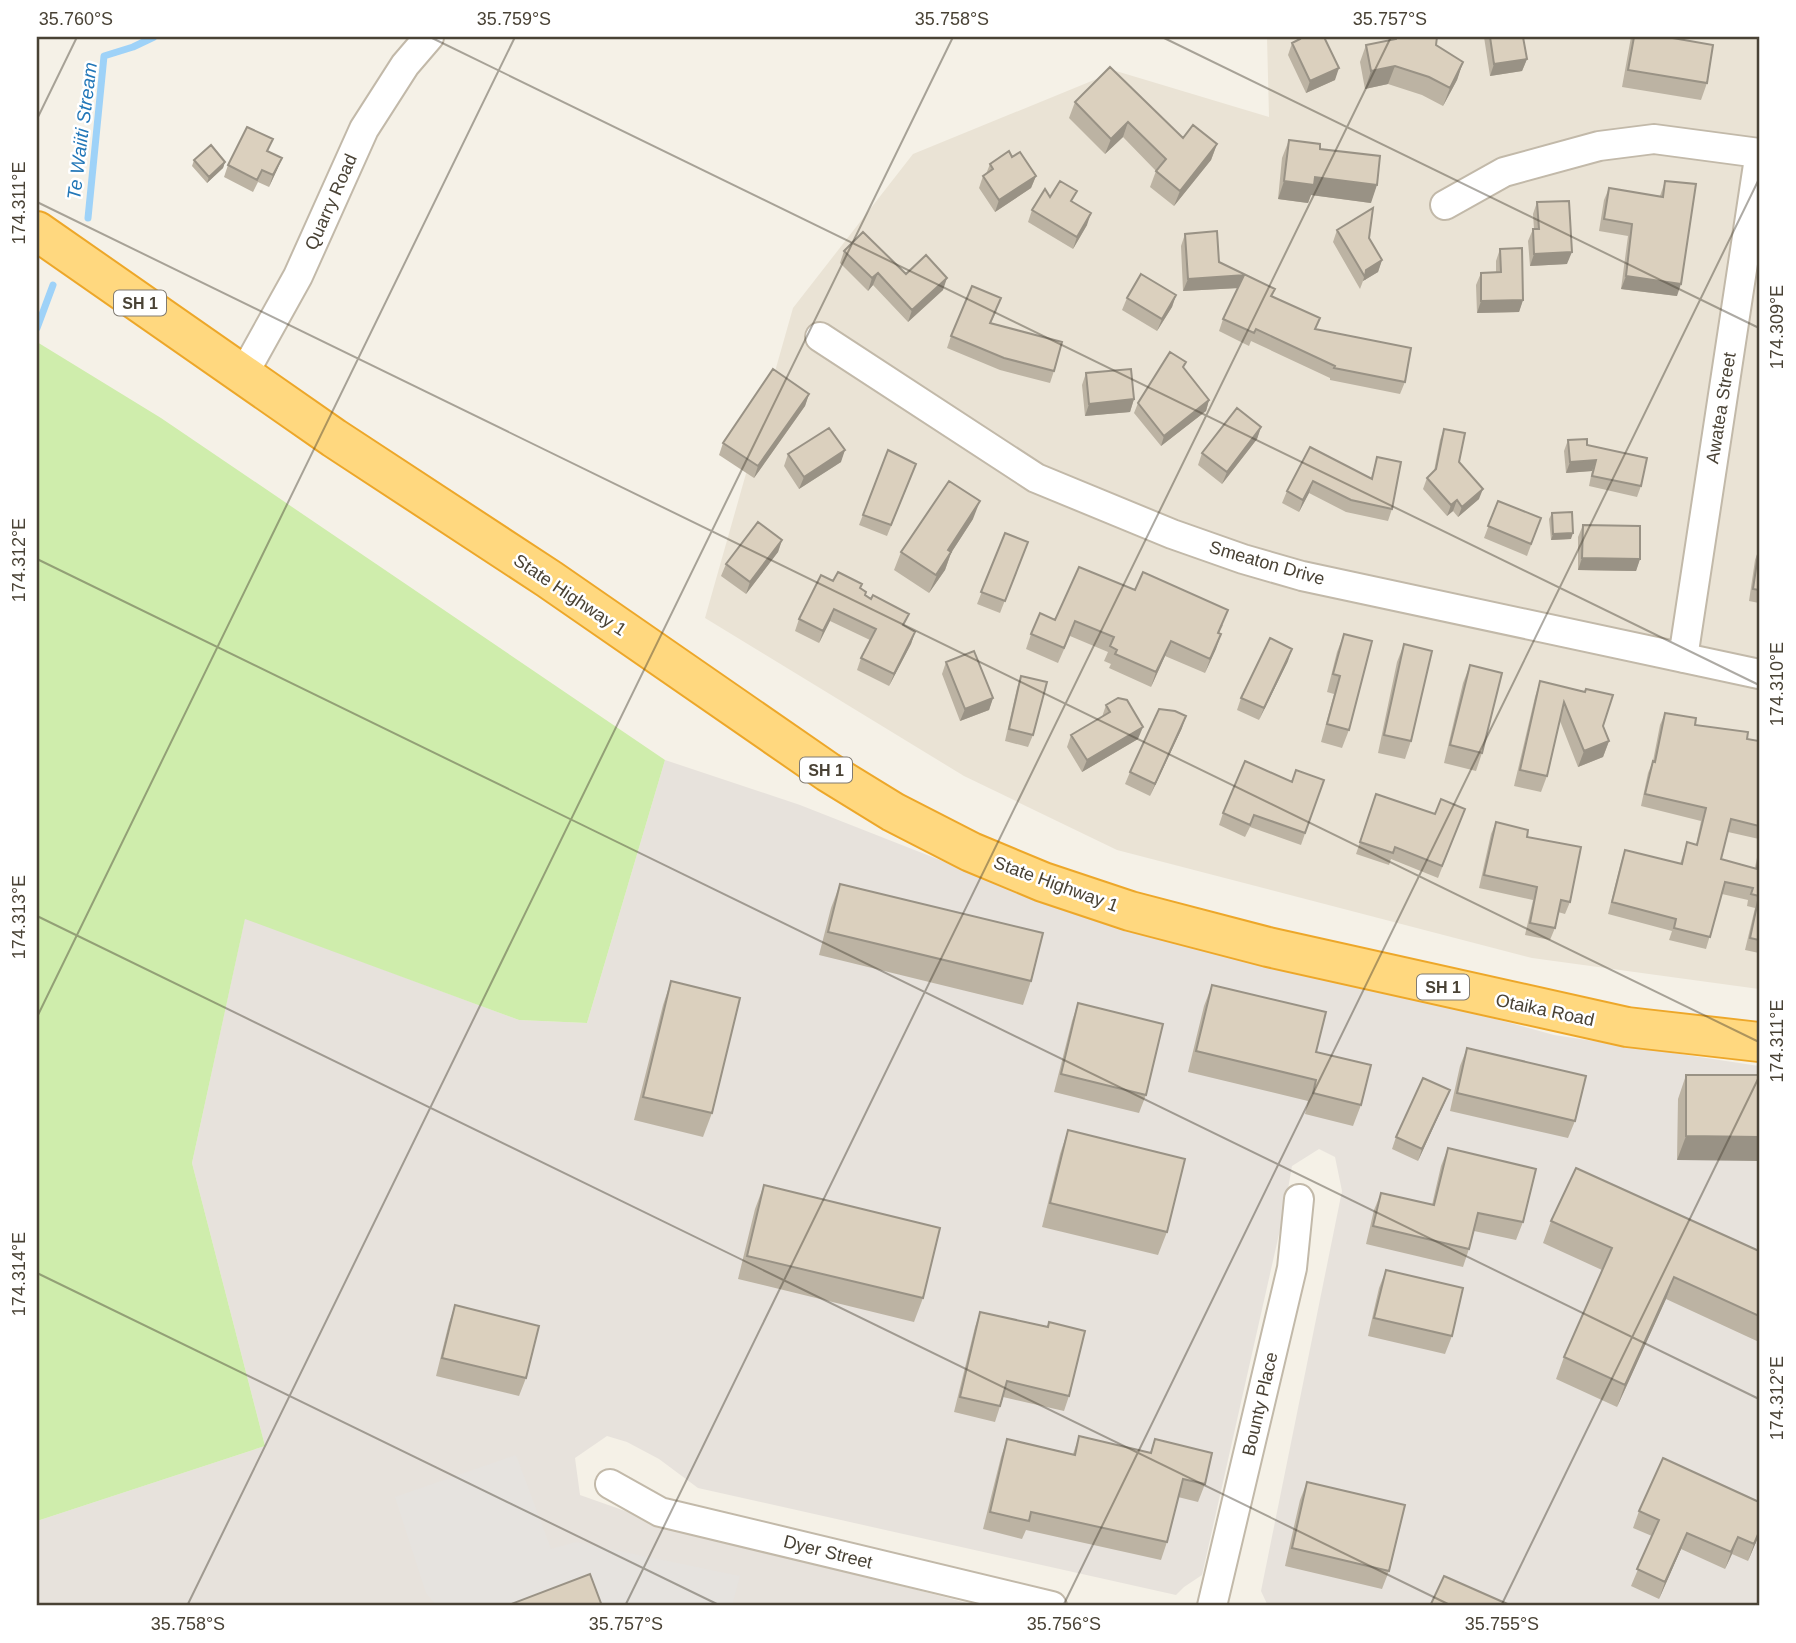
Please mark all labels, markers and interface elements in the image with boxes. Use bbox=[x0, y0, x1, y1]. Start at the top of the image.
text: 35.760°S bbox=[39, 9, 113, 29]
text: 35.759°S bbox=[477, 9, 551, 29]
text: 35.758°S bbox=[915, 9, 989, 29]
text: 35.757°S bbox=[1353, 9, 1427, 29]
water label: Te Waiiti Stream bbox=[63, 61, 101, 201]
street label: Quarry Road bbox=[301, 151, 361, 253]
text: 174.311°E bbox=[9, 162, 29, 244]
text: 174.309°E bbox=[1767, 285, 1787, 369]
road number: SH 1 bbox=[114, 290, 166, 316]
street label: Awatea Street bbox=[1702, 351, 1740, 465]
text: 174.312°E bbox=[9, 518, 29, 602]
street label: Smeaton Drive bbox=[1207, 537, 1327, 589]
street label: State Highway 1 bbox=[510, 550, 630, 640]
text: 174.310°E bbox=[1767, 642, 1787, 726]
road number: SH 1 bbox=[800, 758, 852, 782]
street label: State Highway 1 bbox=[991, 852, 1121, 916]
text: 174.313°E bbox=[9, 875, 29, 959]
road number: SH 1 bbox=[1417, 974, 1469, 1000]
street label: Otaika Road bbox=[1494, 990, 1596, 1030]
text: 174.311°E bbox=[1767, 1000, 1787, 1082]
text: 174.314°E bbox=[9, 1232, 29, 1316]
street label: Bounty Place bbox=[1238, 1350, 1282, 1458]
text: 174.312°E bbox=[1767, 1356, 1787, 1440]
street label: Dyer Street bbox=[781, 1531, 875, 1573]
text: 35.758°S bbox=[151, 1614, 225, 1634]
text: 35.757°S bbox=[589, 1614, 663, 1634]
text: 35.756°S bbox=[1027, 1614, 1101, 1634]
text: 35.755°S bbox=[1465, 1614, 1539, 1634]

